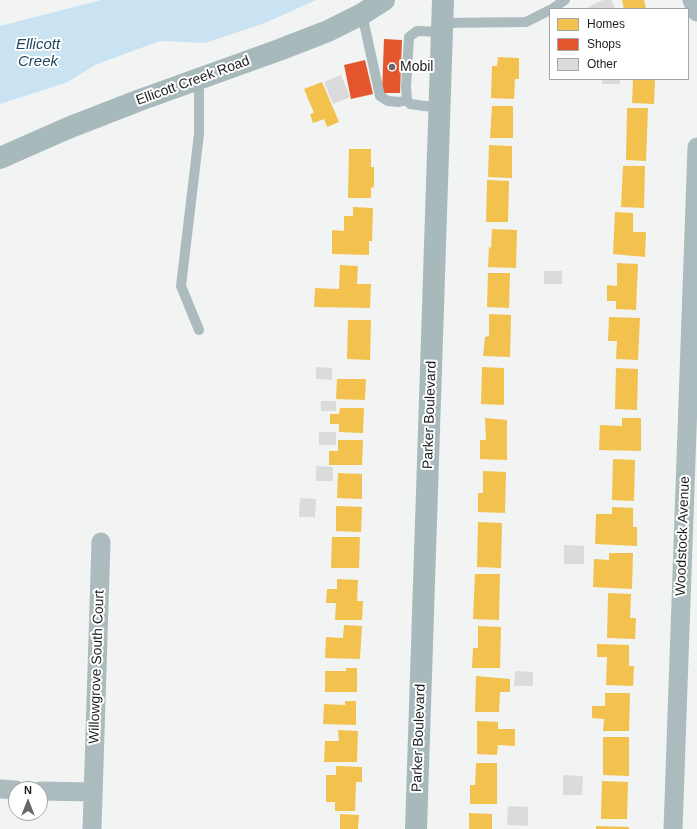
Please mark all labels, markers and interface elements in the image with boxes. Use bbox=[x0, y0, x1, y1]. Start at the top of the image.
legend bbox=[549, 8, 689, 80]
text: Homes bbox=[587, 17, 625, 31]
water label: Ellicott Creek bbox=[16, 36, 60, 71]
text: Shops bbox=[587, 37, 621, 51]
street label: Ellicott Creek Road bbox=[134, 53, 252, 109]
text: Other bbox=[587, 57, 617, 71]
place label: Mobil bbox=[400, 59, 433, 75]
marker: Mobil bbox=[387, 62, 397, 72]
street label: Parker Boulevard bbox=[420, 361, 440, 469]
street label: Woodstock Avenue bbox=[673, 476, 693, 596]
street label: Willowgrove South Court bbox=[86, 590, 108, 744]
street label: Parker Boulevard bbox=[409, 684, 429, 792]
north arrow bbox=[8, 781, 48, 821]
text: N bbox=[24, 784, 32, 796]

